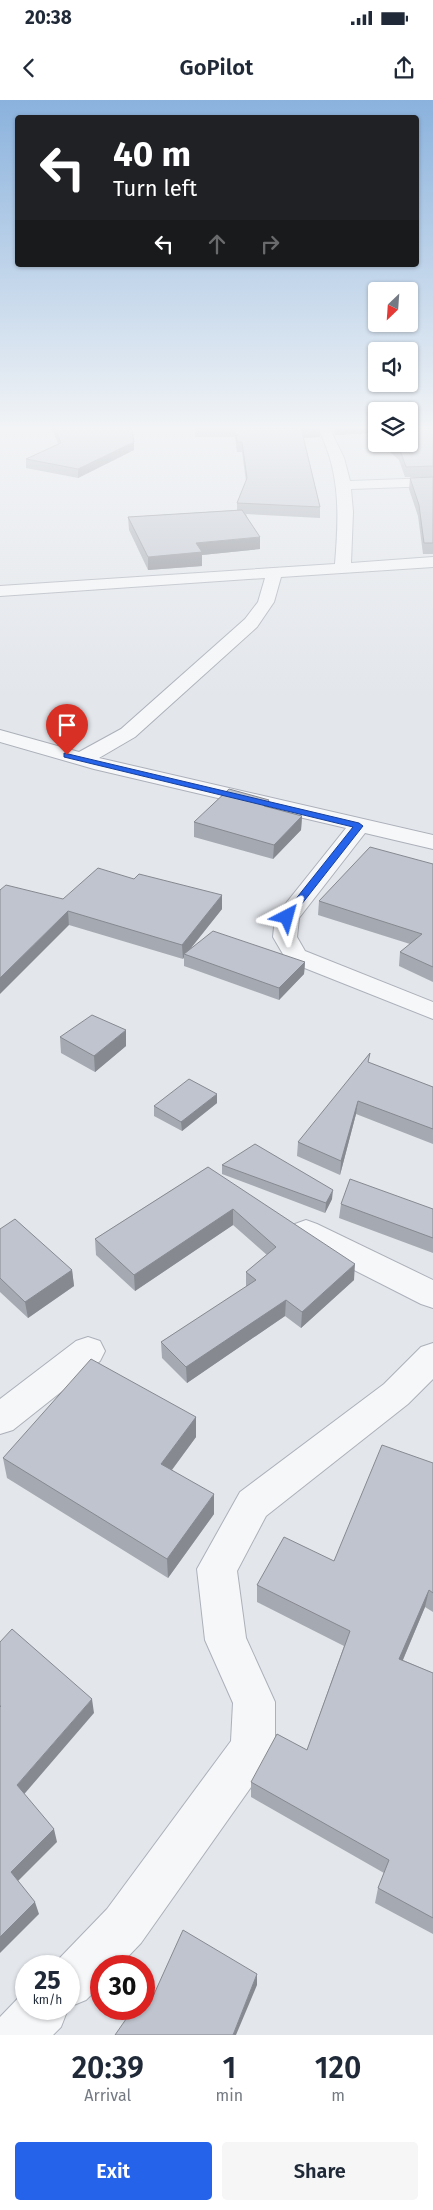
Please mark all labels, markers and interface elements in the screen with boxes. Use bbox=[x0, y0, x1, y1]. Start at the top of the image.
text: 20:38 bbox=[25, 6, 72, 29]
icon: back bbox=[15, 54, 43, 82]
text: GoPilot bbox=[180, 54, 253, 81]
icon: share bbox=[390, 54, 418, 82]
text: 40 m bbox=[113, 133, 191, 175]
icon: left bbox=[30, 135, 95, 200]
text: Turn left bbox=[113, 175, 197, 202]
icon: left bbox=[150, 230, 178, 258]
icon: ahead bbox=[203, 230, 231, 258]
icon: right bbox=[256, 230, 284, 258]
north arrow bbox=[368, 282, 418, 332]
map controls bbox=[368, 282, 418, 452]
button: sound bbox=[368, 342, 418, 392]
button: layers bbox=[368, 402, 418, 452]
pin bbox=[46, 704, 88, 755]
icon: arrive bbox=[53, 711, 81, 739]
position arrow bbox=[260, 890, 312, 942]
speed limit sign: 30 bbox=[90, 1955, 155, 2020]
text: 25 bbox=[34, 1966, 61, 1996]
text: km/h bbox=[33, 1993, 62, 2007]
text: 20:39 bbox=[72, 2050, 144, 2086]
text: 1 bbox=[222, 2050, 236, 2086]
text: 120 bbox=[315, 2050, 361, 2086]
text: Arrival bbox=[84, 2086, 131, 2105]
text: min bbox=[216, 2086, 243, 2105]
text: m bbox=[331, 2086, 345, 2105]
button: Exit bbox=[15, 2142, 212, 2200]
button: Share bbox=[222, 2142, 418, 2200]

